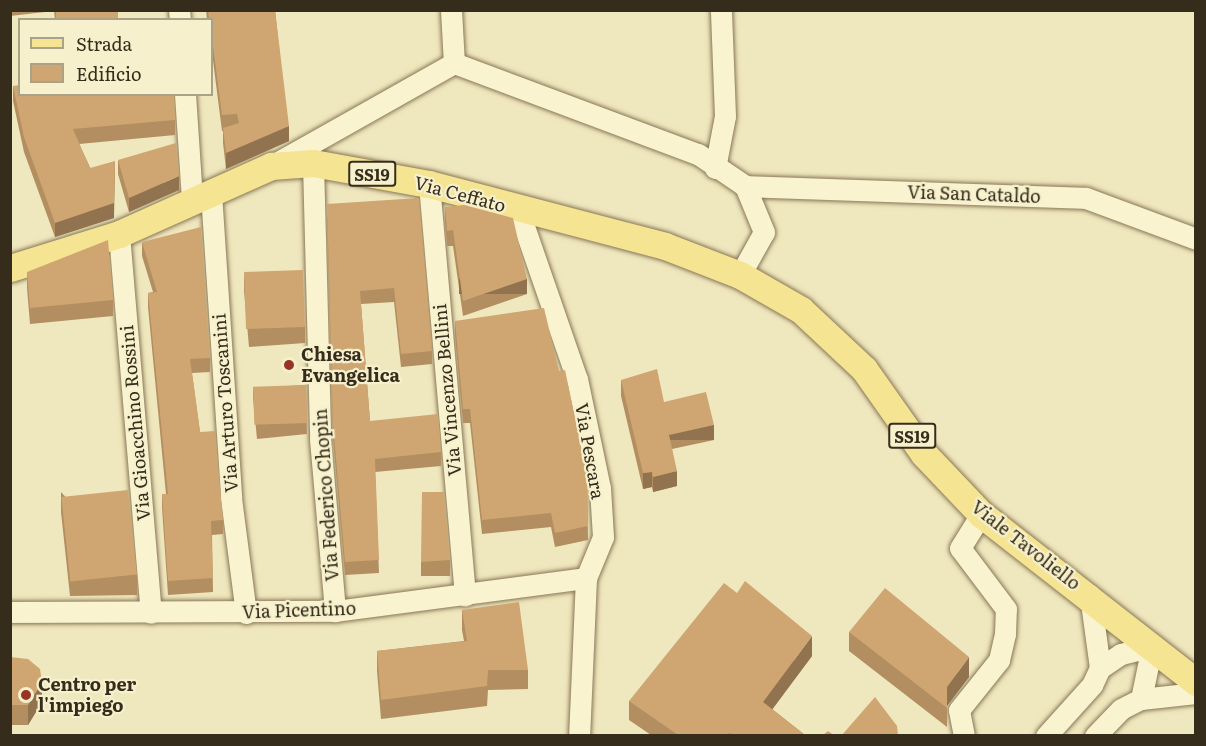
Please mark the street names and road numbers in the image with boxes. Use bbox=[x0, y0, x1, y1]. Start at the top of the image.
road number: SS19 bbox=[348, 161, 396, 187]
street label: Via Ceffato bbox=[412, 171, 508, 217]
street label: Via San Cataldo bbox=[907, 181, 1041, 207]
street label: Via Vincenzo Bellini bbox=[429, 303, 465, 477]
street label: Via Arturo Toscanini bbox=[208, 313, 242, 493]
street label: Via Gioacchino Rossini bbox=[116, 324, 154, 522]
street label: Via Pescara bbox=[571, 401, 609, 501]
street label: Via Federico Chopin bbox=[309, 408, 343, 582]
road number: SS19 bbox=[888, 423, 936, 449]
street label: Viale Tavoliello bbox=[967, 496, 1085, 594]
street label: Via Picentino bbox=[242, 597, 356, 623]

